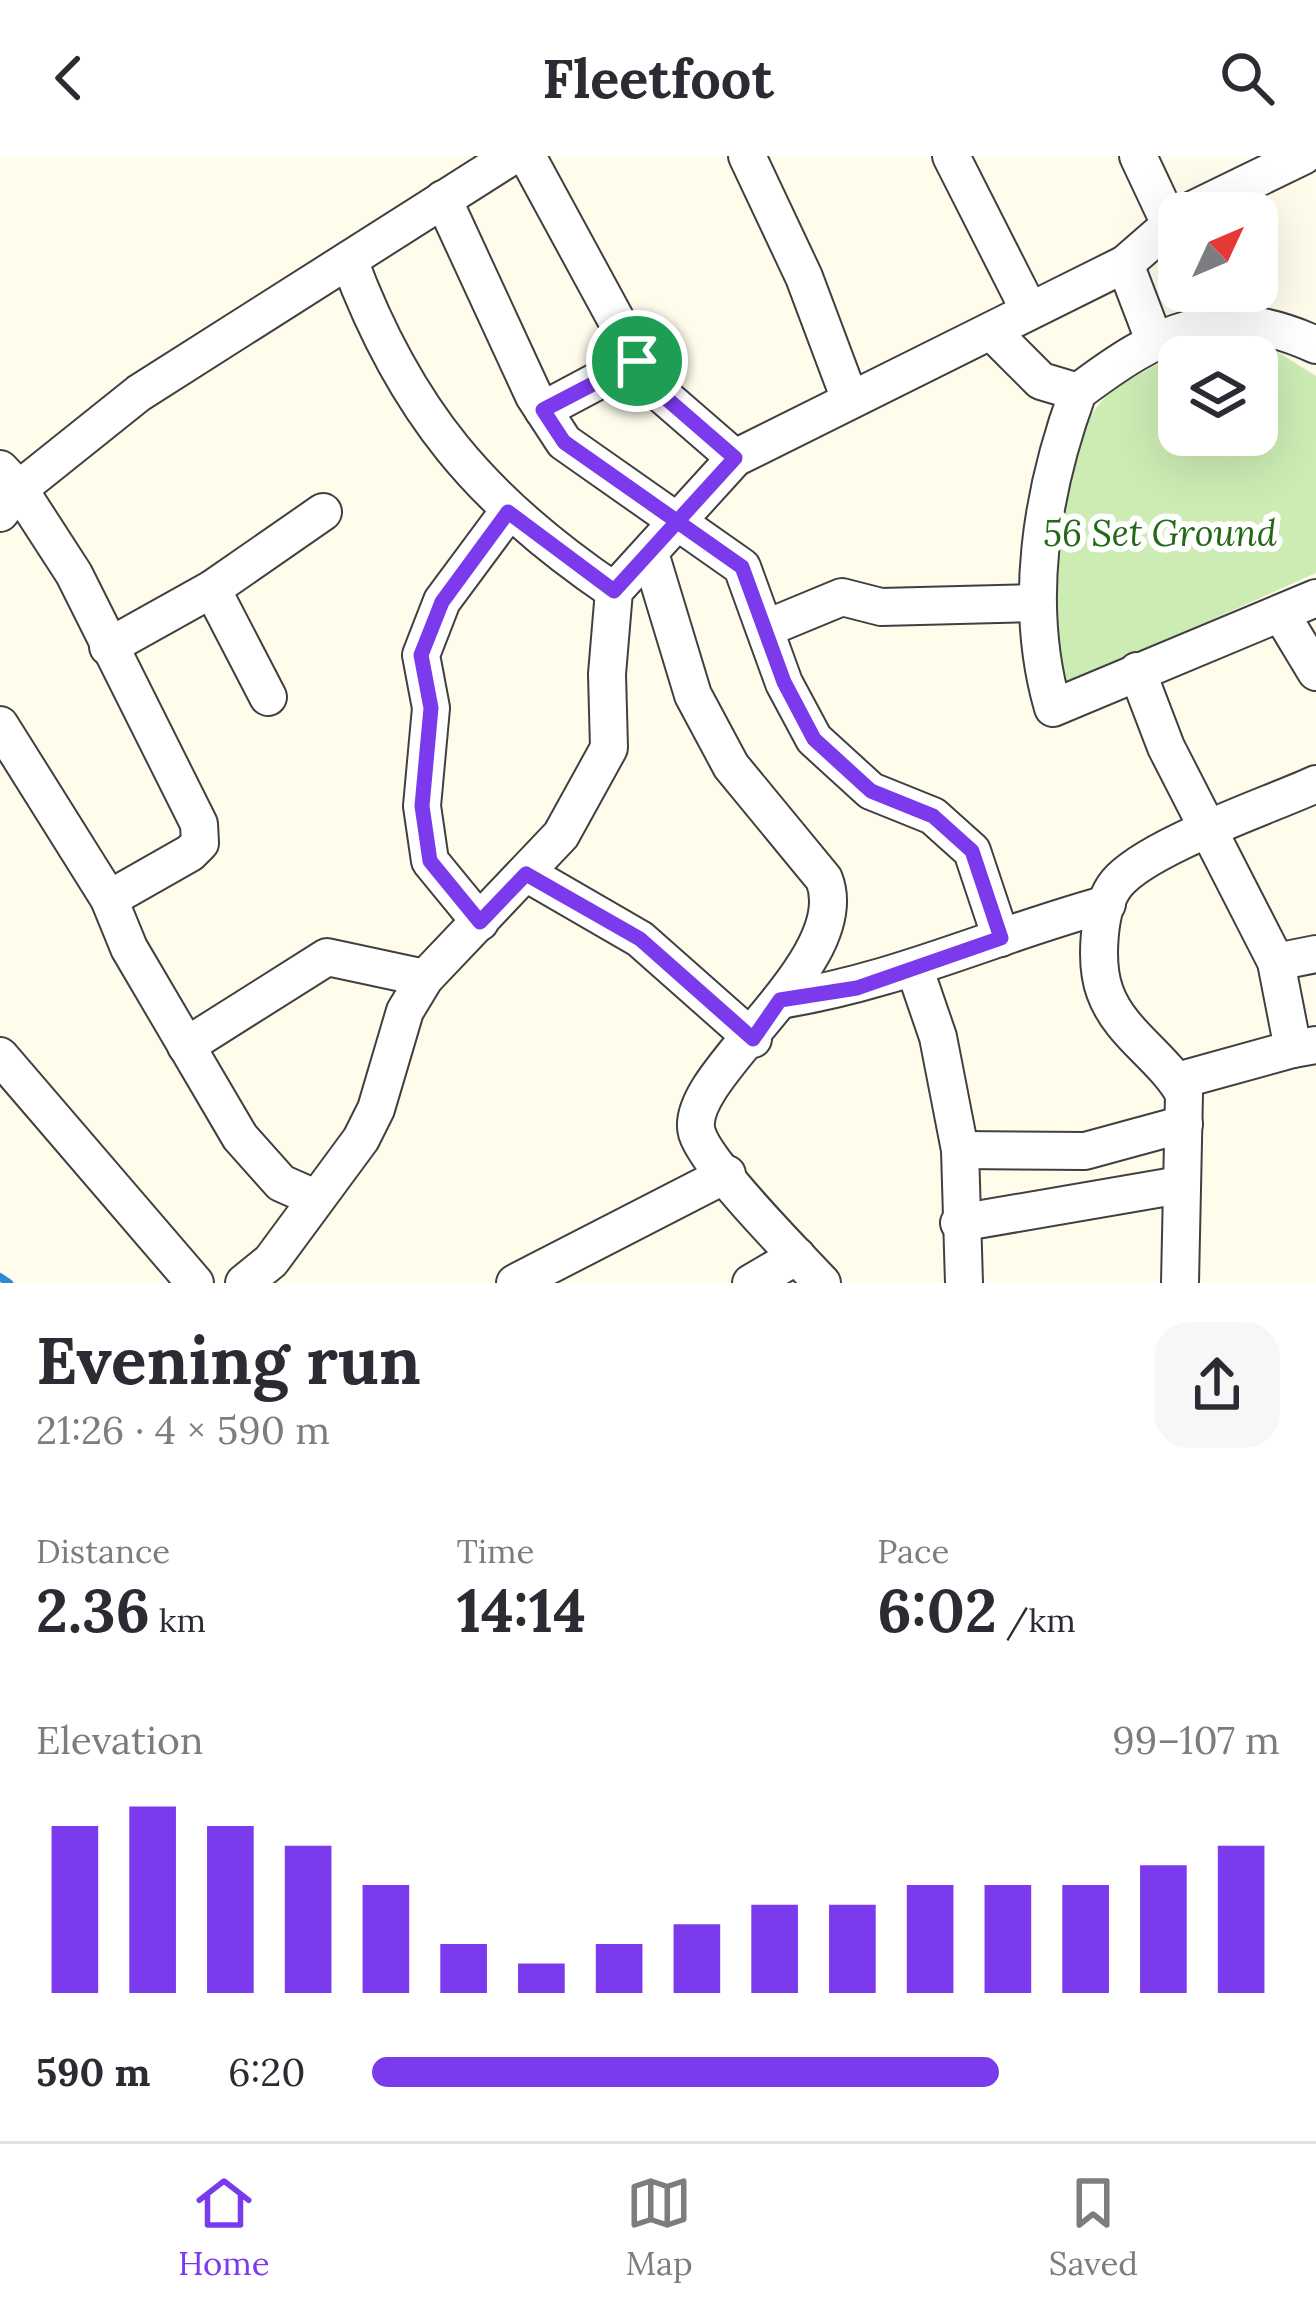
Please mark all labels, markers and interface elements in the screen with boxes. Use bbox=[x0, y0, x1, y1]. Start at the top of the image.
text: Fleetfoot bbox=[542, 44, 774, 113]
icon: back bbox=[36, 45, 102, 111]
icon: search bbox=[1214, 45, 1280, 111]
north arrow bbox=[1158, 192, 1278, 312]
map controls bbox=[1158, 192, 1278, 456]
pin bbox=[586, 310, 688, 412]
icon: arrive bbox=[604, 328, 670, 394]
button: layers bbox=[1158, 336, 1278, 456]
park label: 56 Set Ground bbox=[1043, 510, 1277, 556]
text: Evening run bbox=[36, 1318, 421, 1402]
button: share bbox=[1154, 1322, 1280, 1448]
text: 21:26 · 4 × 590 m bbox=[36, 1405, 330, 1455]
text: Distance bbox=[36, 1530, 170, 1572]
text: Time bbox=[457, 1530, 534, 1572]
text: Pace bbox=[877, 1530, 949, 1572]
text: 2.36 bbox=[36, 1572, 150, 1648]
text: 14:14 bbox=[457, 1572, 586, 1648]
text: 6:02 bbox=[877, 1572, 997, 1648]
text: km bbox=[150, 1599, 206, 1641]
text: /km bbox=[997, 1599, 1076, 1641]
text: Elevation bbox=[36, 1715, 204, 1765]
text: 99–107 m bbox=[1112, 1715, 1280, 1765]
text: 590 m bbox=[36, 2047, 150, 2097]
text: 6:20 bbox=[228, 2047, 305, 2097]
tab: Home bbox=[178, 2170, 270, 2284]
tab: Map bbox=[626, 2170, 693, 2284]
tab: Saved bbox=[1049, 2170, 1138, 2284]

